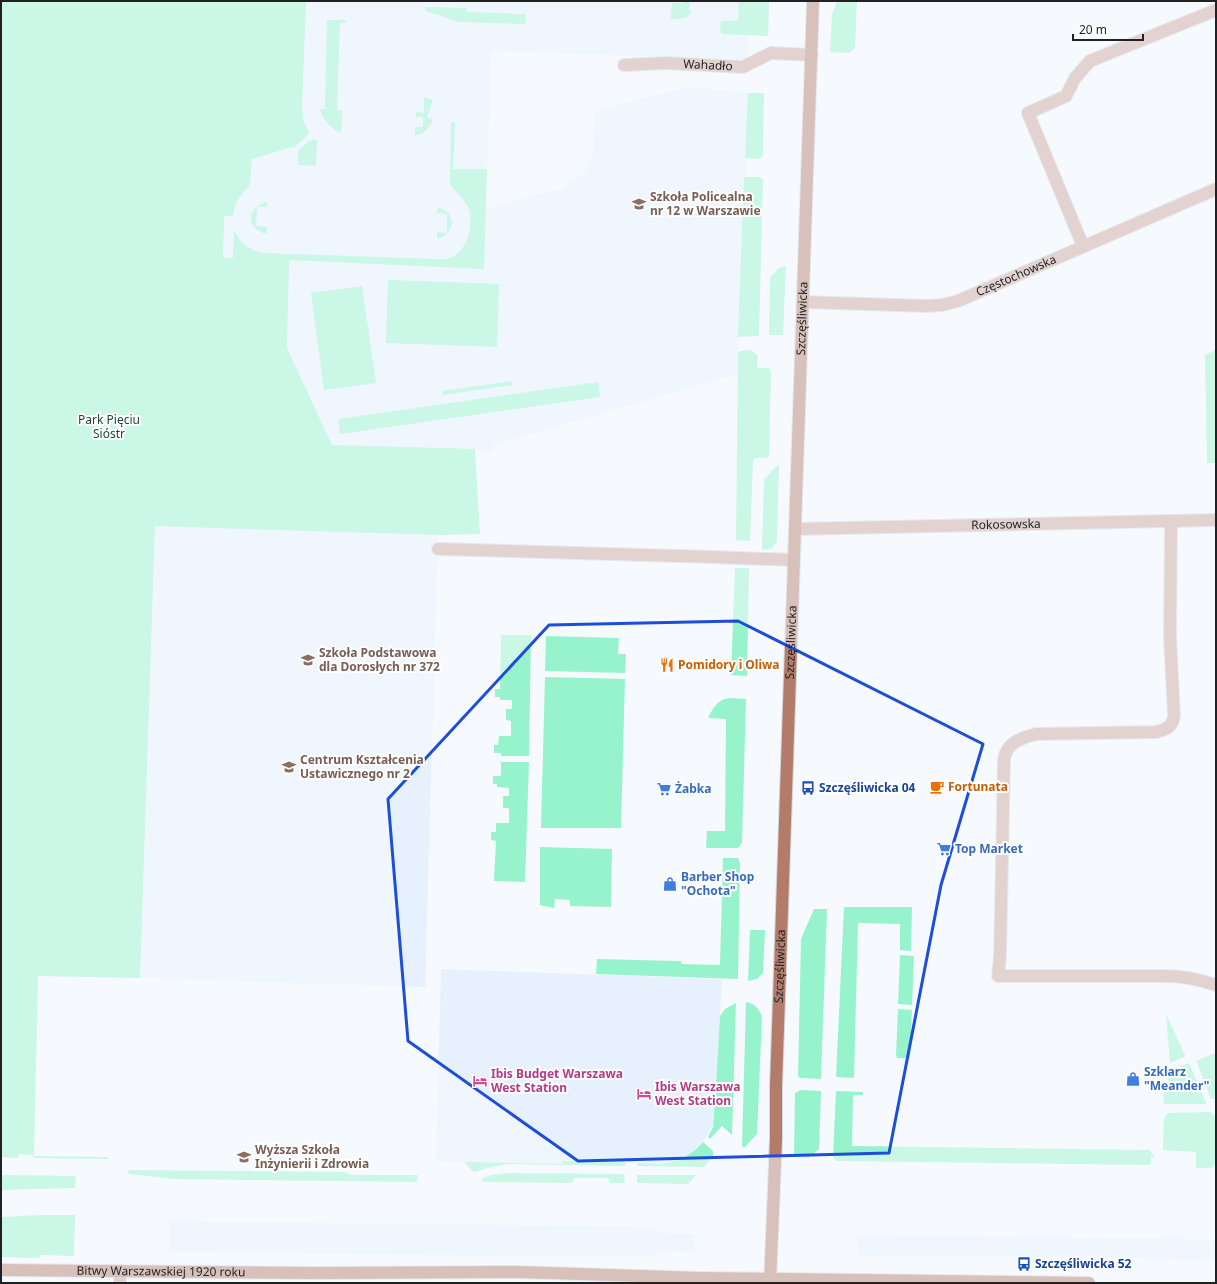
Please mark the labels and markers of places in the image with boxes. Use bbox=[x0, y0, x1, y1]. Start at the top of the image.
place label: Szkoła Policealna nr 12 w Warszawie bbox=[650, 188, 761, 219]
school or university icon: Szkoła Policealna nr 12 w Warszawie bbox=[631, 196, 647, 212]
place label: Szkoła Podstawowa dla Dorosłych nr 372 bbox=[319, 644, 440, 675]
school or university icon: Szkoła Podstawowa dla Dorosłych nr 372 bbox=[300, 652, 316, 668]
place label: Pomidory i Oliwa bbox=[678, 656, 780, 673]
restaurant icon: Pomidory i Oliwa bbox=[659, 657, 675, 673]
place label: Centrum Kształcenia Ustawicznego nr 2 bbox=[300, 751, 424, 782]
school or university icon: Centrum Kształcenia Ustawicznego nr 2 bbox=[281, 759, 297, 775]
place label: Fortunata bbox=[948, 778, 1008, 795]
place label: Szczęśliwicka 04 bbox=[819, 779, 916, 796]
cafe icon: Fortunata bbox=[929, 779, 945, 795]
place label: Żabka bbox=[675, 780, 711, 797]
bus stop icon: Szczęśliwicka 04 bbox=[800, 780, 816, 796]
supermarket icon: Żabka bbox=[656, 781, 672, 797]
place label: Top Market bbox=[955, 840, 1023, 857]
supermarket icon: Top Market bbox=[936, 841, 952, 857]
place label: Barber Shop "Ochota" bbox=[681, 868, 755, 899]
shop icon: Barber Shop "Ochota" bbox=[662, 876, 678, 892]
place label: Szklarz "Meander" bbox=[1144, 1063, 1210, 1094]
place label: Ibis Budget Warszawa West Station bbox=[491, 1065, 623, 1096]
shop icon: Szklarz "Meander" bbox=[1125, 1071, 1141, 1087]
hotel icon: Ibis Budget Warszawa West Station bbox=[472, 1073, 488, 1089]
place label: Ibis Warszawa West Station bbox=[655, 1078, 741, 1109]
hotel icon: Ibis Warszawa West Station bbox=[636, 1086, 652, 1102]
place label: Wyższa Szkoła Inżynierii i Zdrowia bbox=[255, 1141, 369, 1172]
school or university icon: Wyższa Szkoła Inżynierii i Zdrowia bbox=[236, 1149, 252, 1165]
place label: Szczęśliwicka 52 bbox=[1035, 1255, 1132, 1272]
bus stop icon: Szczęśliwicka 52 bbox=[1016, 1256, 1032, 1272]

